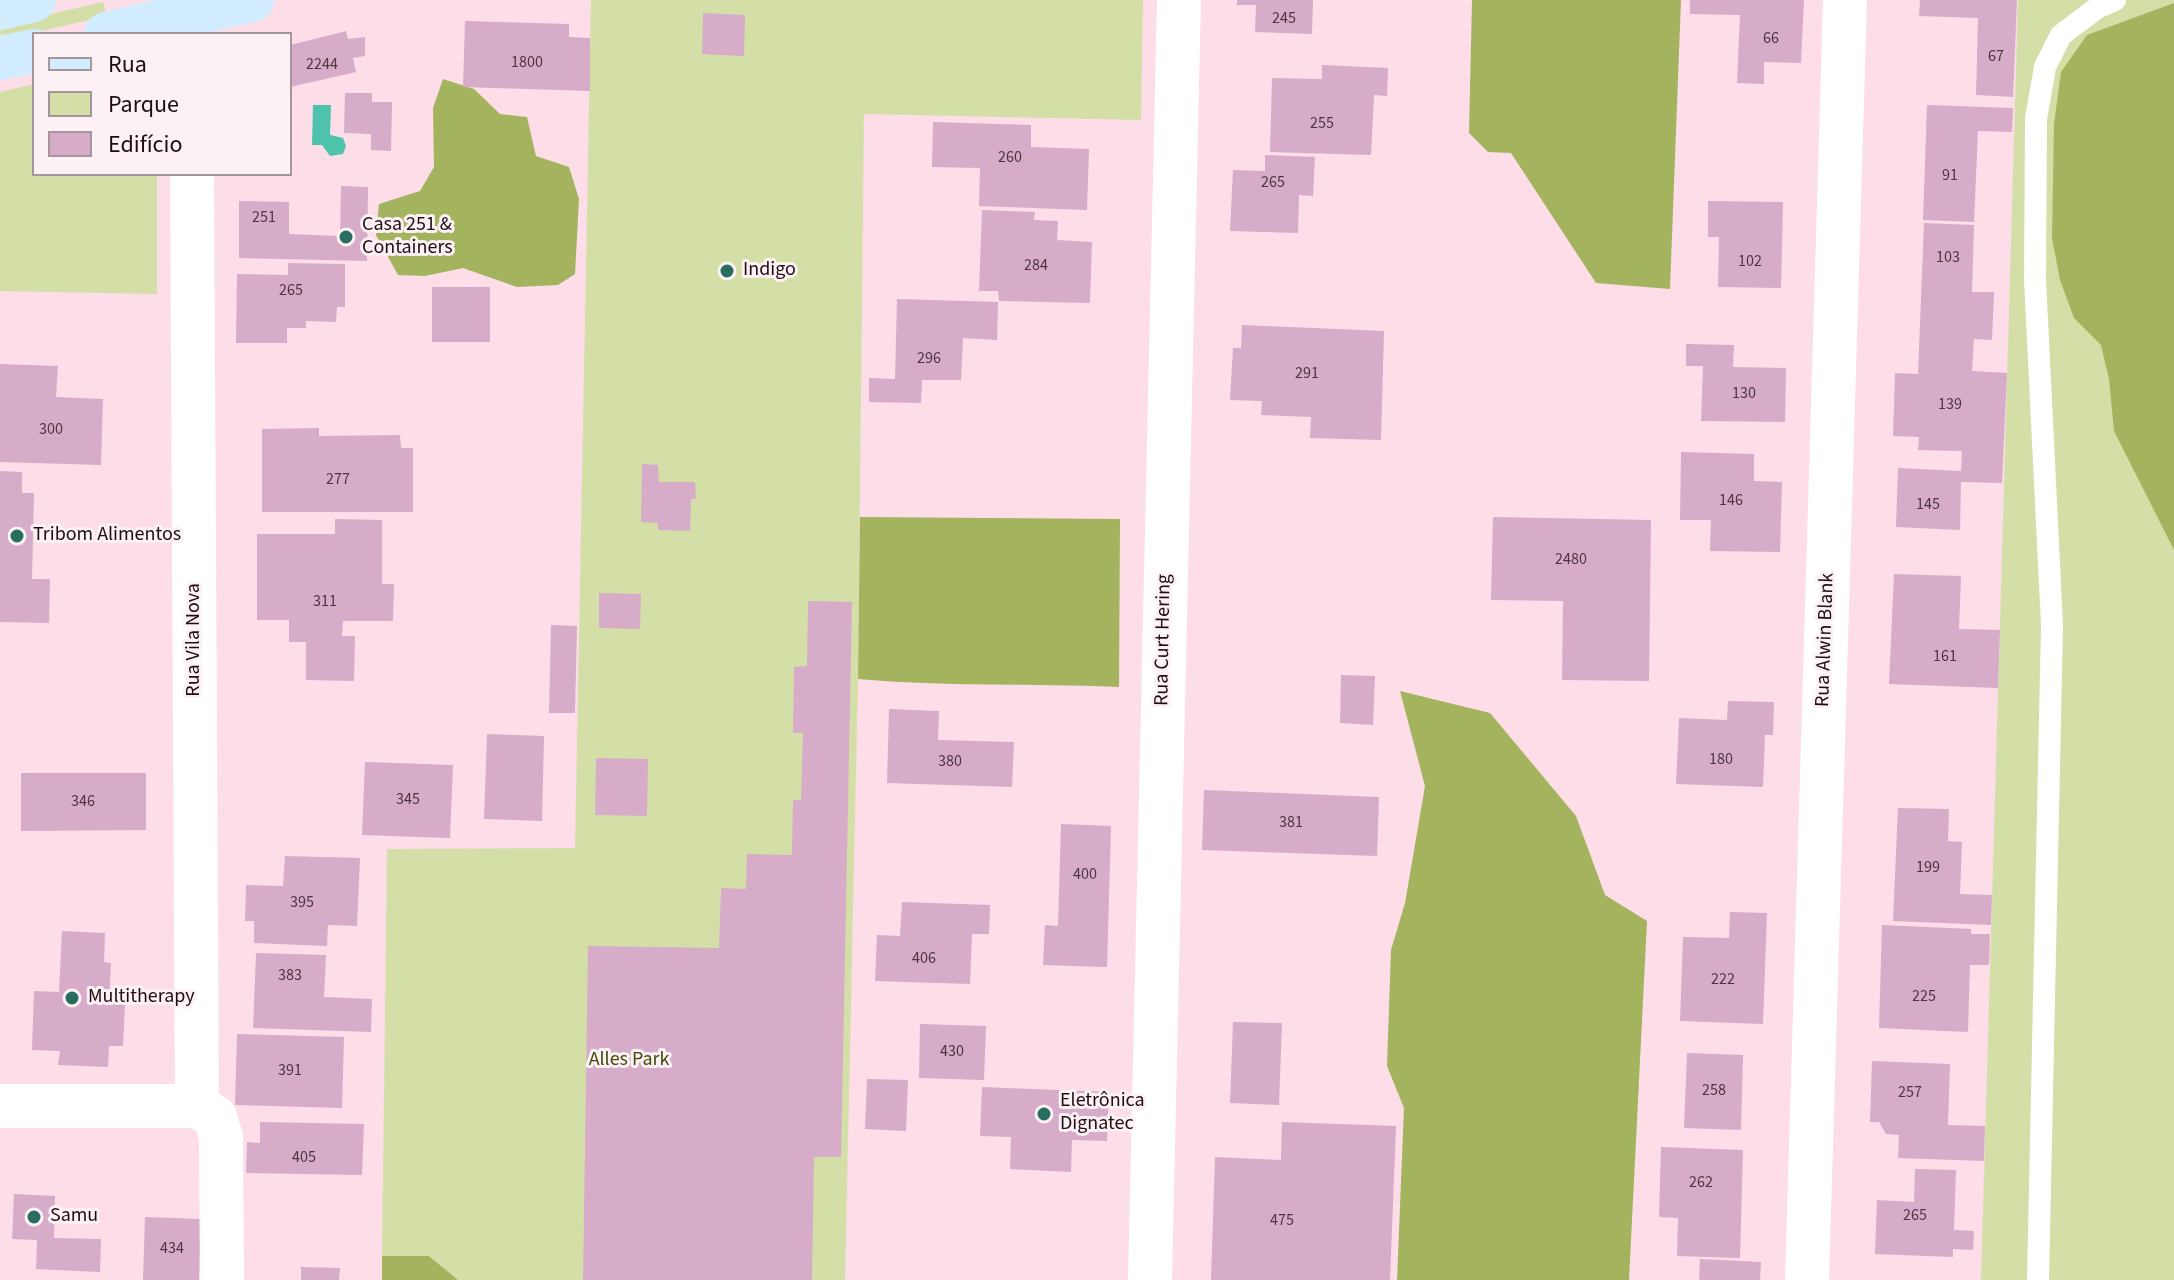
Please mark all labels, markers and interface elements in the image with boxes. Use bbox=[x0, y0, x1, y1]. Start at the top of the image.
house number: 245 bbox=[1272, 9, 1296, 29]
house number: 66 bbox=[1763, 29, 1779, 49]
legend bbox=[32, 32, 292, 176]
text: Rua bbox=[108, 47, 147, 82]
house number: 67 bbox=[1988, 47, 2004, 67]
house number: 1800 bbox=[511, 53, 543, 73]
house number: 2244 bbox=[306, 55, 338, 75]
text: Parque bbox=[108, 87, 179, 122]
house number: 255 bbox=[1310, 114, 1334, 134]
text: Edifício bbox=[108, 127, 182, 162]
house number: 260 bbox=[998, 148, 1022, 168]
house number: 91 bbox=[1942, 166, 1958, 186]
house number: 265 bbox=[1261, 173, 1285, 193]
house number: 251 bbox=[252, 208, 276, 228]
place label: Casa 251 & Containers bbox=[362, 214, 453, 261]
marker: Casa 251 & Containers bbox=[337, 228, 355, 246]
house number: 103 bbox=[1936, 248, 1960, 268]
house number: 102 bbox=[1738, 252, 1762, 272]
house number: 284 bbox=[1024, 256, 1048, 276]
place label: Indigo bbox=[743, 259, 796, 283]
marker: Indigo bbox=[718, 262, 736, 280]
house number: 265 bbox=[279, 281, 303, 301]
house number: 296 bbox=[917, 349, 941, 369]
house number: 291 bbox=[1295, 364, 1319, 384]
house number: 130 bbox=[1732, 384, 1756, 404]
house number: 139 bbox=[1938, 395, 1962, 415]
house number: 300 bbox=[39, 420, 63, 440]
house number: 277 bbox=[326, 470, 350, 490]
house number: 146 bbox=[1719, 491, 1743, 511]
house number: 145 bbox=[1916, 495, 1940, 515]
place label: Tribom Alimentos bbox=[33, 524, 181, 548]
marker: Tribom Alimentos bbox=[8, 527, 26, 545]
house number: 2480 bbox=[1555, 550, 1587, 570]
street label: Rua Alwin Blank bbox=[1812, 572, 1840, 708]
street label: Rua Curt Hering bbox=[1151, 574, 1177, 706]
street label: Rua Vila Nova bbox=[183, 583, 207, 697]
house number: 311 bbox=[313, 592, 337, 612]
house number: 161 bbox=[1933, 647, 1957, 667]
house number: 180 bbox=[1709, 750, 1733, 770]
house number: 380 bbox=[938, 752, 962, 772]
house number: 345 bbox=[396, 790, 420, 810]
house number: 346 bbox=[71, 792, 95, 812]
house number: 381 bbox=[1279, 813, 1303, 833]
house number: 199 bbox=[1916, 858, 1940, 878]
house number: 400 bbox=[1073, 865, 1097, 885]
house number: 395 bbox=[290, 893, 314, 913]
house number: 406 bbox=[912, 949, 936, 969]
house number: 383 bbox=[278, 966, 302, 986]
house number: 222 bbox=[1711, 970, 1735, 990]
place label: Multitherapy bbox=[88, 986, 195, 1010]
house number: 225 bbox=[1912, 987, 1936, 1007]
marker: Multitherapy bbox=[63, 989, 81, 1007]
house number: 430 bbox=[940, 1042, 964, 1062]
park label: Alles Park bbox=[589, 1049, 669, 1073]
house number: 391 bbox=[278, 1061, 302, 1081]
house number: 258 bbox=[1702, 1081, 1726, 1101]
house number: 257 bbox=[1898, 1083, 1922, 1103]
place label: Eletrônica Dignatec bbox=[1060, 1090, 1145, 1137]
marker: Eletrônica Dignatec bbox=[1035, 1105, 1053, 1123]
house number: 405 bbox=[292, 1148, 316, 1168]
house number: 262 bbox=[1689, 1173, 1713, 1193]
place label: Samu bbox=[50, 1205, 98, 1229]
house number: 265 bbox=[1903, 1206, 1927, 1226]
marker: Samu bbox=[25, 1208, 43, 1226]
house number: 475 bbox=[1270, 1211, 1294, 1231]
house number: 434 bbox=[160, 1239, 184, 1259]

